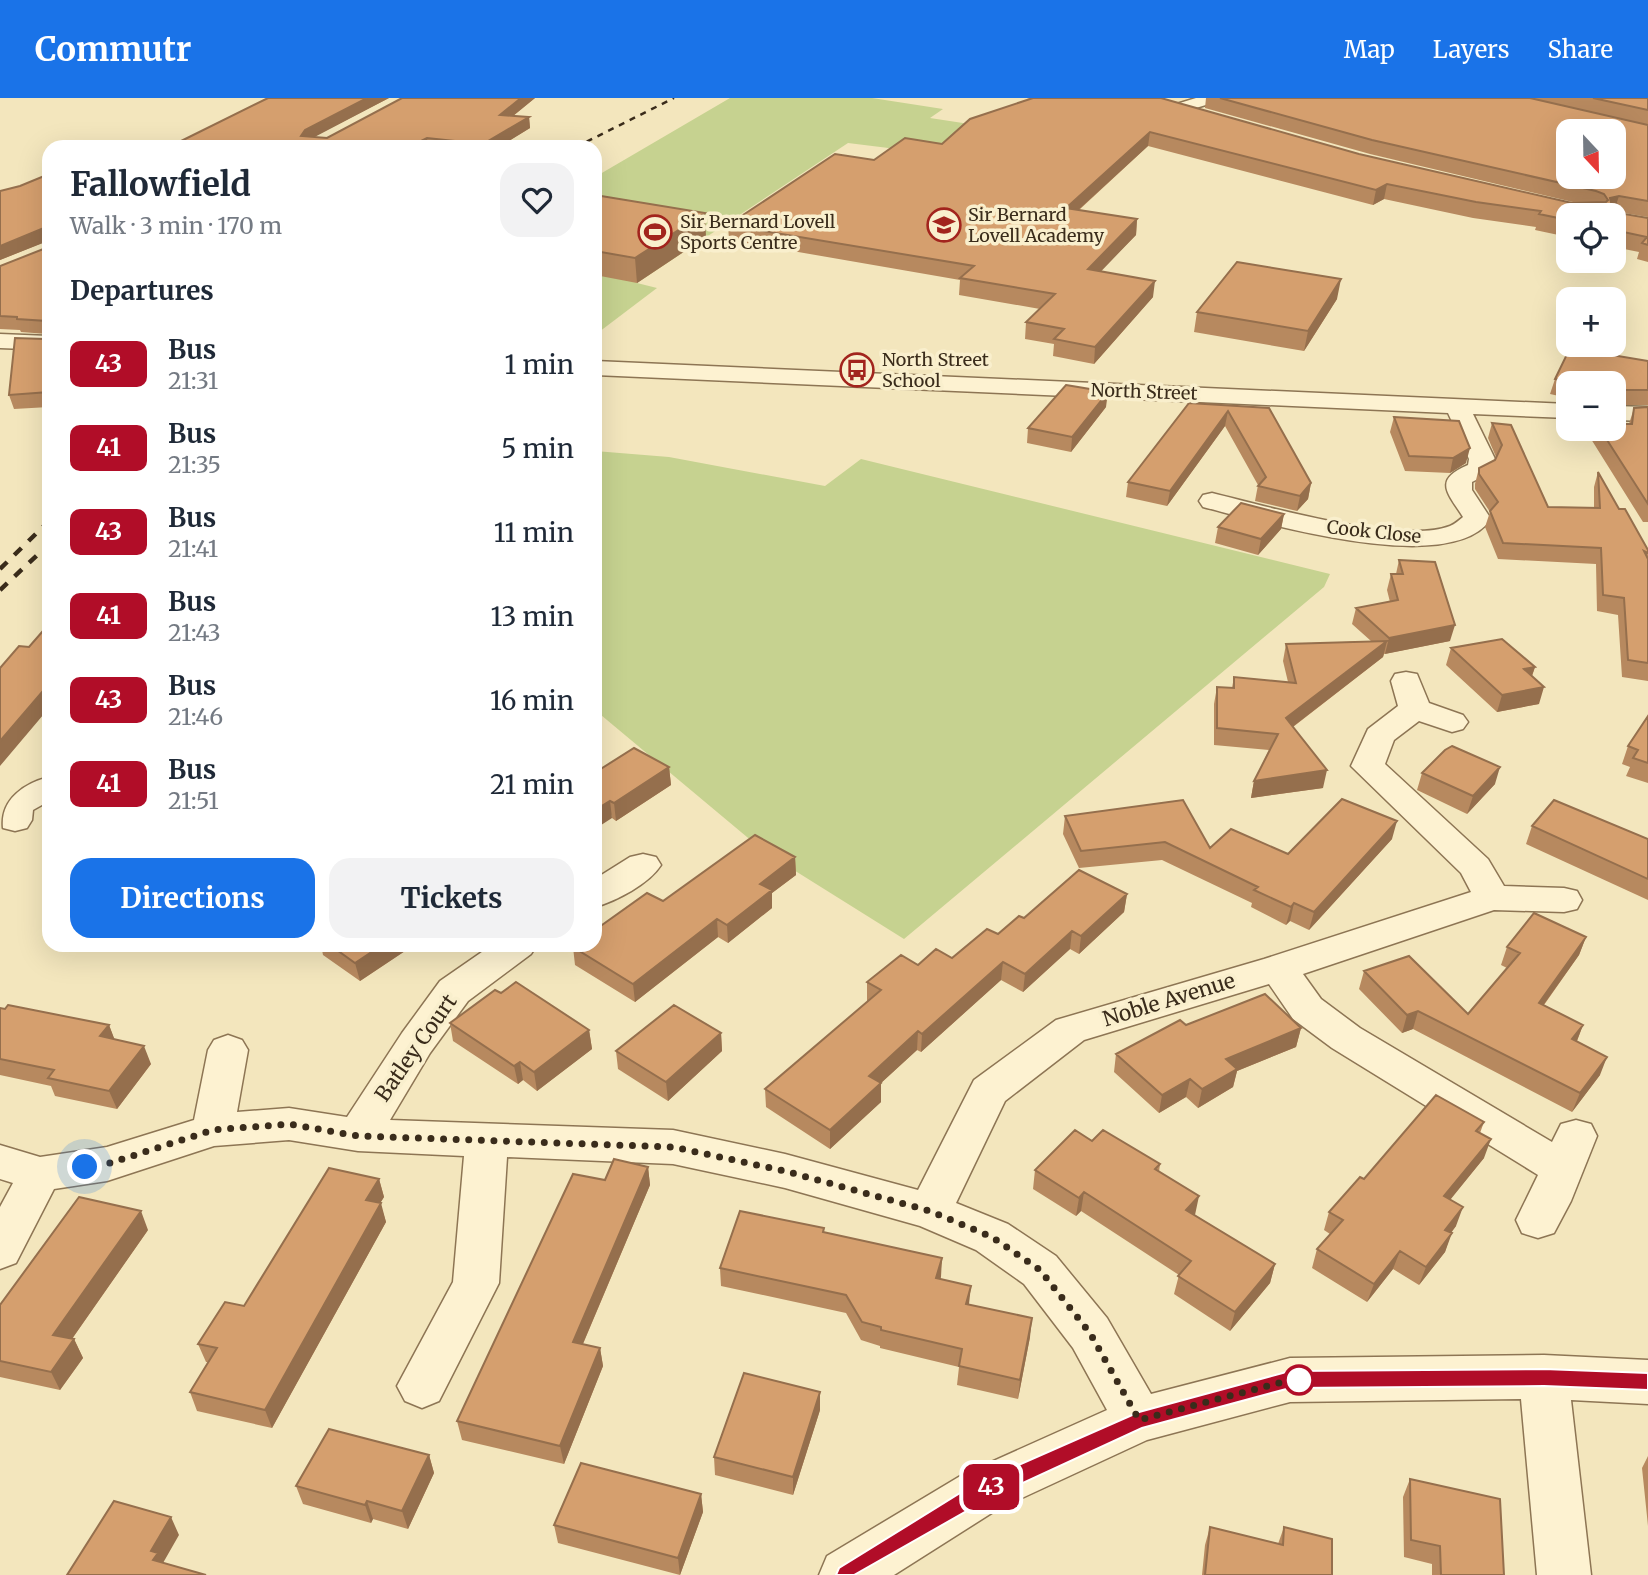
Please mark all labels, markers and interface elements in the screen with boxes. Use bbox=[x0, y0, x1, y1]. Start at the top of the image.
text: Commutr bbox=[35, 29, 191, 70]
text: Map bbox=[1344, 34, 1395, 65]
text: Layers bbox=[1433, 34, 1509, 65]
text: Share bbox=[1547, 34, 1613, 65]
north arrow bbox=[1556, 119, 1626, 189]
map controls bbox=[1556, 119, 1626, 441]
button: heart bbox=[500, 163, 574, 237]
text: Fallowfield bbox=[70, 164, 251, 205]
place label: Sir Bernard Lovell Academy bbox=[968, 203, 1105, 247]
button: locate bbox=[1556, 203, 1626, 273]
school or university icon: Sir Bernard Lovell Academy bbox=[925, 206, 963, 244]
place label: Sir Bernard Lovell Sports Centre bbox=[680, 210, 836, 254]
text: Walk · 3 min · 170 m bbox=[70, 211, 282, 240]
sports icon: Sir Bernard Lovell Sports Centre bbox=[636, 213, 674, 251]
text: Departures bbox=[70, 274, 214, 307]
button: + bbox=[1556, 287, 1626, 357]
text: Bus bbox=[168, 333, 216, 366]
text: 43 bbox=[95, 348, 122, 379]
text: 1 min bbox=[505, 348, 574, 381]
place label: North Street School bbox=[882, 348, 989, 392]
bus stop icon: North Street School bbox=[838, 351, 876, 389]
text: 21:31 bbox=[168, 366, 218, 395]
button: − bbox=[1556, 371, 1626, 441]
street label: North Street bbox=[1090, 378, 1198, 405]
text: Bus bbox=[168, 417, 216, 450]
text: 41 bbox=[96, 432, 121, 463]
text: 5 min bbox=[501, 432, 574, 465]
text: 21:35 bbox=[168, 450, 221, 479]
text: Bus bbox=[168, 501, 216, 534]
street label: Cook Close bbox=[1326, 515, 1422, 548]
text: 43 bbox=[95, 516, 122, 547]
text: 11 min bbox=[494, 516, 574, 549]
text: 21:41 bbox=[168, 534, 218, 563]
text: Bus bbox=[168, 585, 216, 618]
text: 41 bbox=[96, 600, 121, 631]
text: 13 min bbox=[490, 600, 574, 633]
text: 21:43 bbox=[168, 618, 221, 647]
text: Bus bbox=[168, 669, 216, 702]
text: 43 bbox=[95, 684, 122, 715]
text: 16 min bbox=[490, 684, 574, 717]
text: 21:46 bbox=[168, 702, 223, 731]
text: Bus bbox=[168, 753, 216, 786]
text: 41 bbox=[96, 768, 121, 799]
text: 21 min bbox=[490, 768, 574, 801]
text: 21:51 bbox=[168, 786, 219, 815]
button: Directions bbox=[70, 858, 315, 938]
button: Tickets bbox=[329, 858, 574, 938]
street label: Noble Avenue bbox=[1099, 967, 1238, 1032]
street label: Batley Court bbox=[369, 989, 462, 1107]
your location bbox=[67, 1149, 102, 1184]
unlabelled marker bbox=[1284, 1365, 1314, 1395]
line badge: 43 bbox=[960, 1464, 1023, 1510]
text: 43 bbox=[977, 1471, 1005, 1502]

